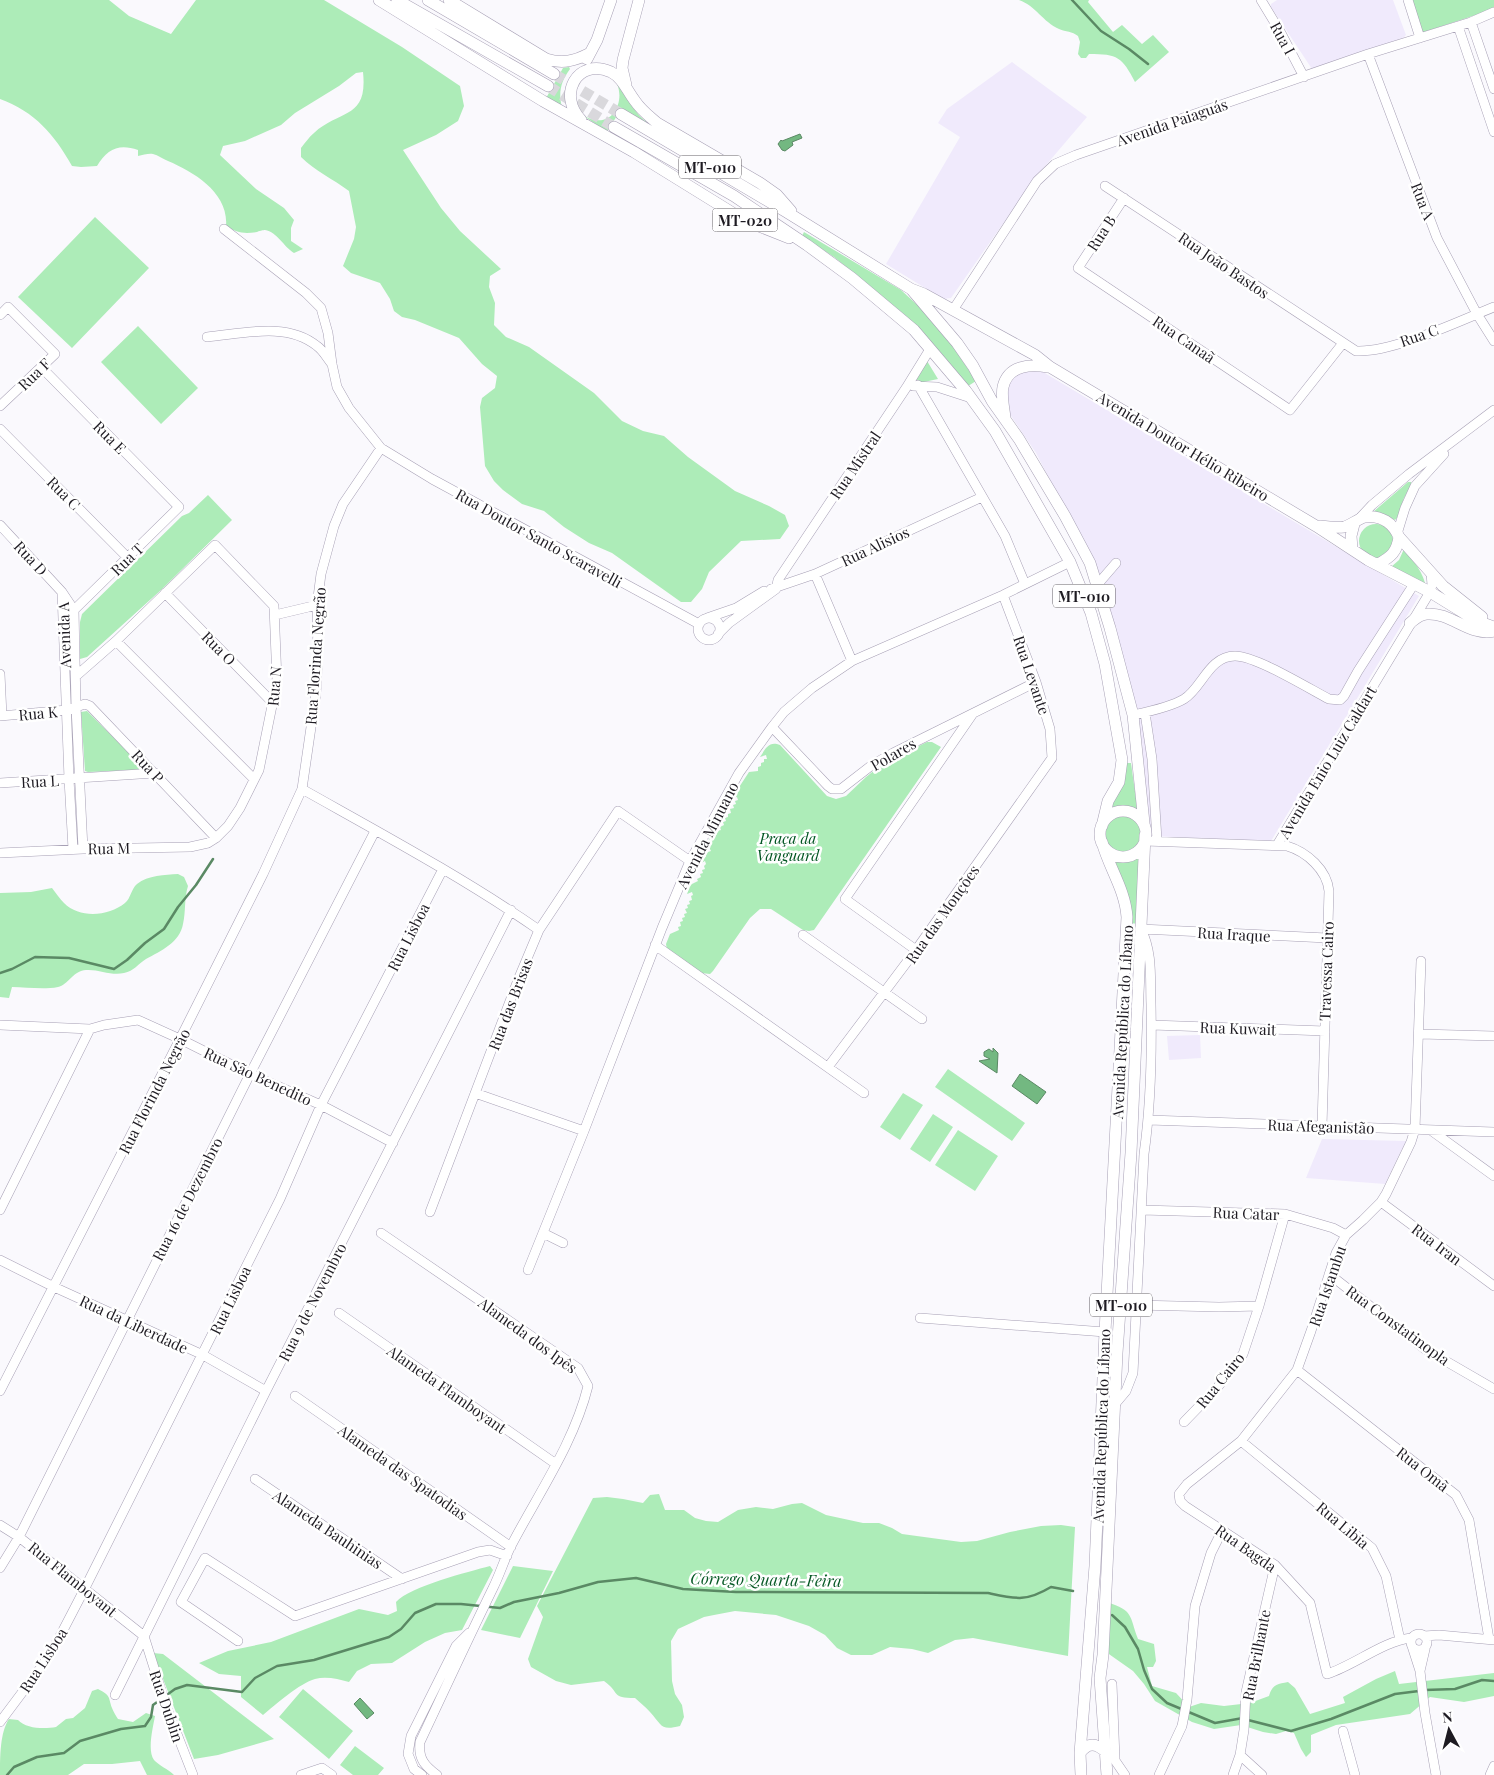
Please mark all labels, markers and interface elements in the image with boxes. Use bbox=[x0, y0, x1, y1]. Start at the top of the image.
street label: Rua I bbox=[1266, 18, 1300, 58]
street label: Avenida Paiaguás bbox=[1113, 94, 1230, 151]
road number: MT-010 bbox=[679, 156, 741, 178]
street label: Rua A bbox=[1407, 179, 1439, 223]
road number: MT-020 bbox=[712, 208, 778, 232]
street label: Rua B bbox=[1082, 211, 1120, 255]
street label: Rua João Bastos bbox=[1175, 227, 1273, 303]
street label: Rua Canaã bbox=[1149, 311, 1220, 367]
street label: Rua C bbox=[1397, 319, 1441, 351]
street label: Rua F bbox=[13, 353, 55, 394]
street label: Avenida Doutor Hélio Ribeiro bbox=[1092, 386, 1273, 505]
street label: Rua E bbox=[89, 416, 131, 458]
street label: Rua Mistral bbox=[825, 427, 885, 503]
street label: Rua C bbox=[43, 472, 85, 514]
street label: Rua Doutor Santo Scaravelli bbox=[452, 484, 626, 592]
street label: Rua Alisios bbox=[838, 521, 912, 571]
street label: Rua D bbox=[10, 536, 52, 580]
street label: Rua T bbox=[106, 538, 148, 580]
road number: MT-010 bbox=[1053, 584, 1115, 608]
street label: Rua Florinda Negrão bbox=[300, 586, 330, 726]
street label: Avenida A bbox=[53, 601, 75, 669]
street label: Rua O bbox=[198, 627, 240, 669]
street label: Rua Levante bbox=[1009, 633, 1055, 717]
street label: Rua N bbox=[262, 665, 286, 707]
street label: Avenida Enio Luiz Caldart bbox=[1273, 681, 1381, 843]
street label: Rua K bbox=[18, 701, 59, 725]
street label: Polares bbox=[867, 733, 919, 775]
street label: Rua P bbox=[128, 745, 169, 787]
street label: Rua L bbox=[20, 770, 60, 792]
street label: Avenida Minuano bbox=[671, 778, 742, 893]
park label: Praça da Vanguard bbox=[757, 828, 820, 865]
street label: Rua M bbox=[88, 838, 130, 858]
street label: Rua das Monções bbox=[901, 861, 983, 967]
street label: Rua Lisboa bbox=[382, 899, 434, 974]
street label: Travessa Cairo bbox=[1314, 921, 1338, 1021]
street label: Rua Iraque bbox=[1197, 922, 1271, 946]
street label: Avenida República do Líbano bbox=[1107, 924, 1137, 1121]
street label: Rua das Brisas bbox=[483, 955, 537, 1053]
street label: Rua Kuwait bbox=[1199, 1017, 1277, 1039]
street label: Rua Florinda Negrão bbox=[114, 1025, 194, 1157]
street label: Rua São Benedito bbox=[201, 1042, 315, 1110]
street label: Rua Afeganistão bbox=[1267, 1114, 1375, 1138]
street label: Rua 16 de Dezembro bbox=[147, 1134, 227, 1264]
street label: Rua Catar bbox=[1212, 1202, 1280, 1224]
street label: Rua Iran bbox=[1408, 1219, 1466, 1269]
street label: Rua 9 de Novembro bbox=[273, 1239, 351, 1365]
street label: Rua Istambu bbox=[1304, 1243, 1350, 1329]
street label: Rua Lisboa bbox=[205, 1262, 255, 1337]
street label: Rua Constatinopla bbox=[1342, 1281, 1454, 1370]
street label: Rua da Liberdade bbox=[77, 1290, 191, 1358]
street label: Alameda dos Ipês bbox=[474, 1292, 581, 1378]
road number: MT-010 bbox=[1090, 1294, 1152, 1316]
street label: Avenida República do Líbano bbox=[1088, 1329, 1114, 1524]
street label: Alameda Flamboyant bbox=[383, 1340, 511, 1438]
street label: Rua Cairo bbox=[1191, 1348, 1249, 1412]
street label: Alameda das Spatodias bbox=[334, 1419, 472, 1524]
street label: Rua Omã bbox=[1393, 1442, 1454, 1496]
street label: Alameda Bauhinias bbox=[268, 1484, 387, 1573]
street label: Rua Libia bbox=[1312, 1497, 1374, 1553]
street label: Rua Bagda bbox=[1211, 1520, 1281, 1577]
street label: Rua Flamboyant bbox=[24, 1537, 122, 1621]
water label: Córrego Quarta-Feira bbox=[690, 1567, 842, 1591]
street label: Rua Brilhante bbox=[1237, 1608, 1275, 1702]
street label: Rua Lisboa bbox=[15, 1623, 72, 1696]
street label: Rua Dublin bbox=[145, 1667, 189, 1745]
north arrow bbox=[1424, 1705, 1474, 1755]
text: N bbox=[1441, 1707, 1454, 1727]

